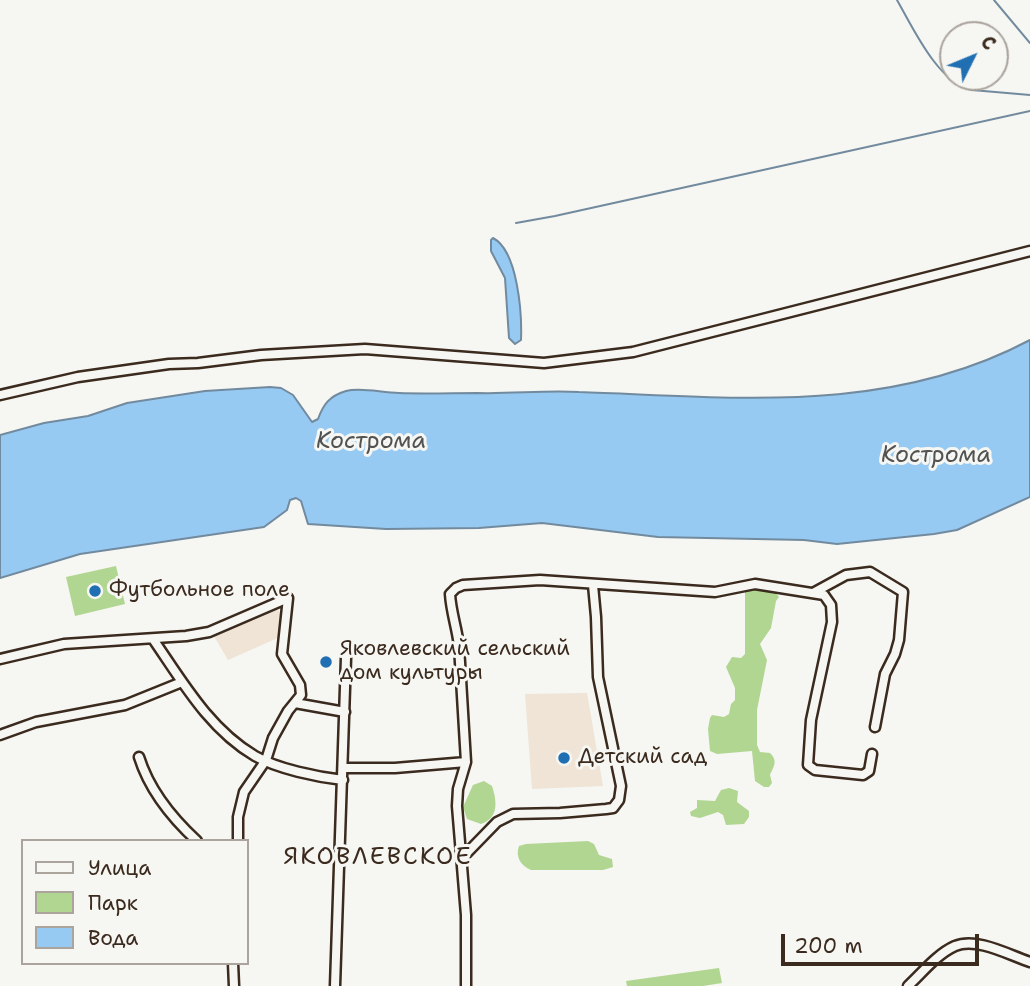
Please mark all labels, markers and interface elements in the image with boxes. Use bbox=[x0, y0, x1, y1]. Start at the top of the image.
north arrow bbox=[939, 21, 1009, 91]
text: С bbox=[975, 30, 1001, 55]
water label: Кострома bbox=[316, 428, 426, 456]
water label: Кострома bbox=[881, 442, 991, 470]
place label: Футбольное поле bbox=[109, 578, 290, 604]
marker: Футбольное поле bbox=[87, 583, 103, 599]
place label: Яковлевский сельский дом культуры bbox=[340, 637, 570, 687]
marker: Яковлевский сельский дом культуры bbox=[318, 654, 334, 670]
place label: Детский сад bbox=[578, 745, 707, 771]
marker: Детский сад bbox=[556, 750, 572, 766]
legend bbox=[21, 839, 248, 965]
district label: ЯКОВЛЕВСКОЕ bbox=[285, 844, 471, 872]
text: Улица bbox=[88, 854, 151, 882]
text: Парк bbox=[88, 889, 138, 917]
scale bar bbox=[785, 920, 983, 964]
text: Вода bbox=[88, 924, 138, 952]
text: 200 m bbox=[794, 932, 863, 960]

